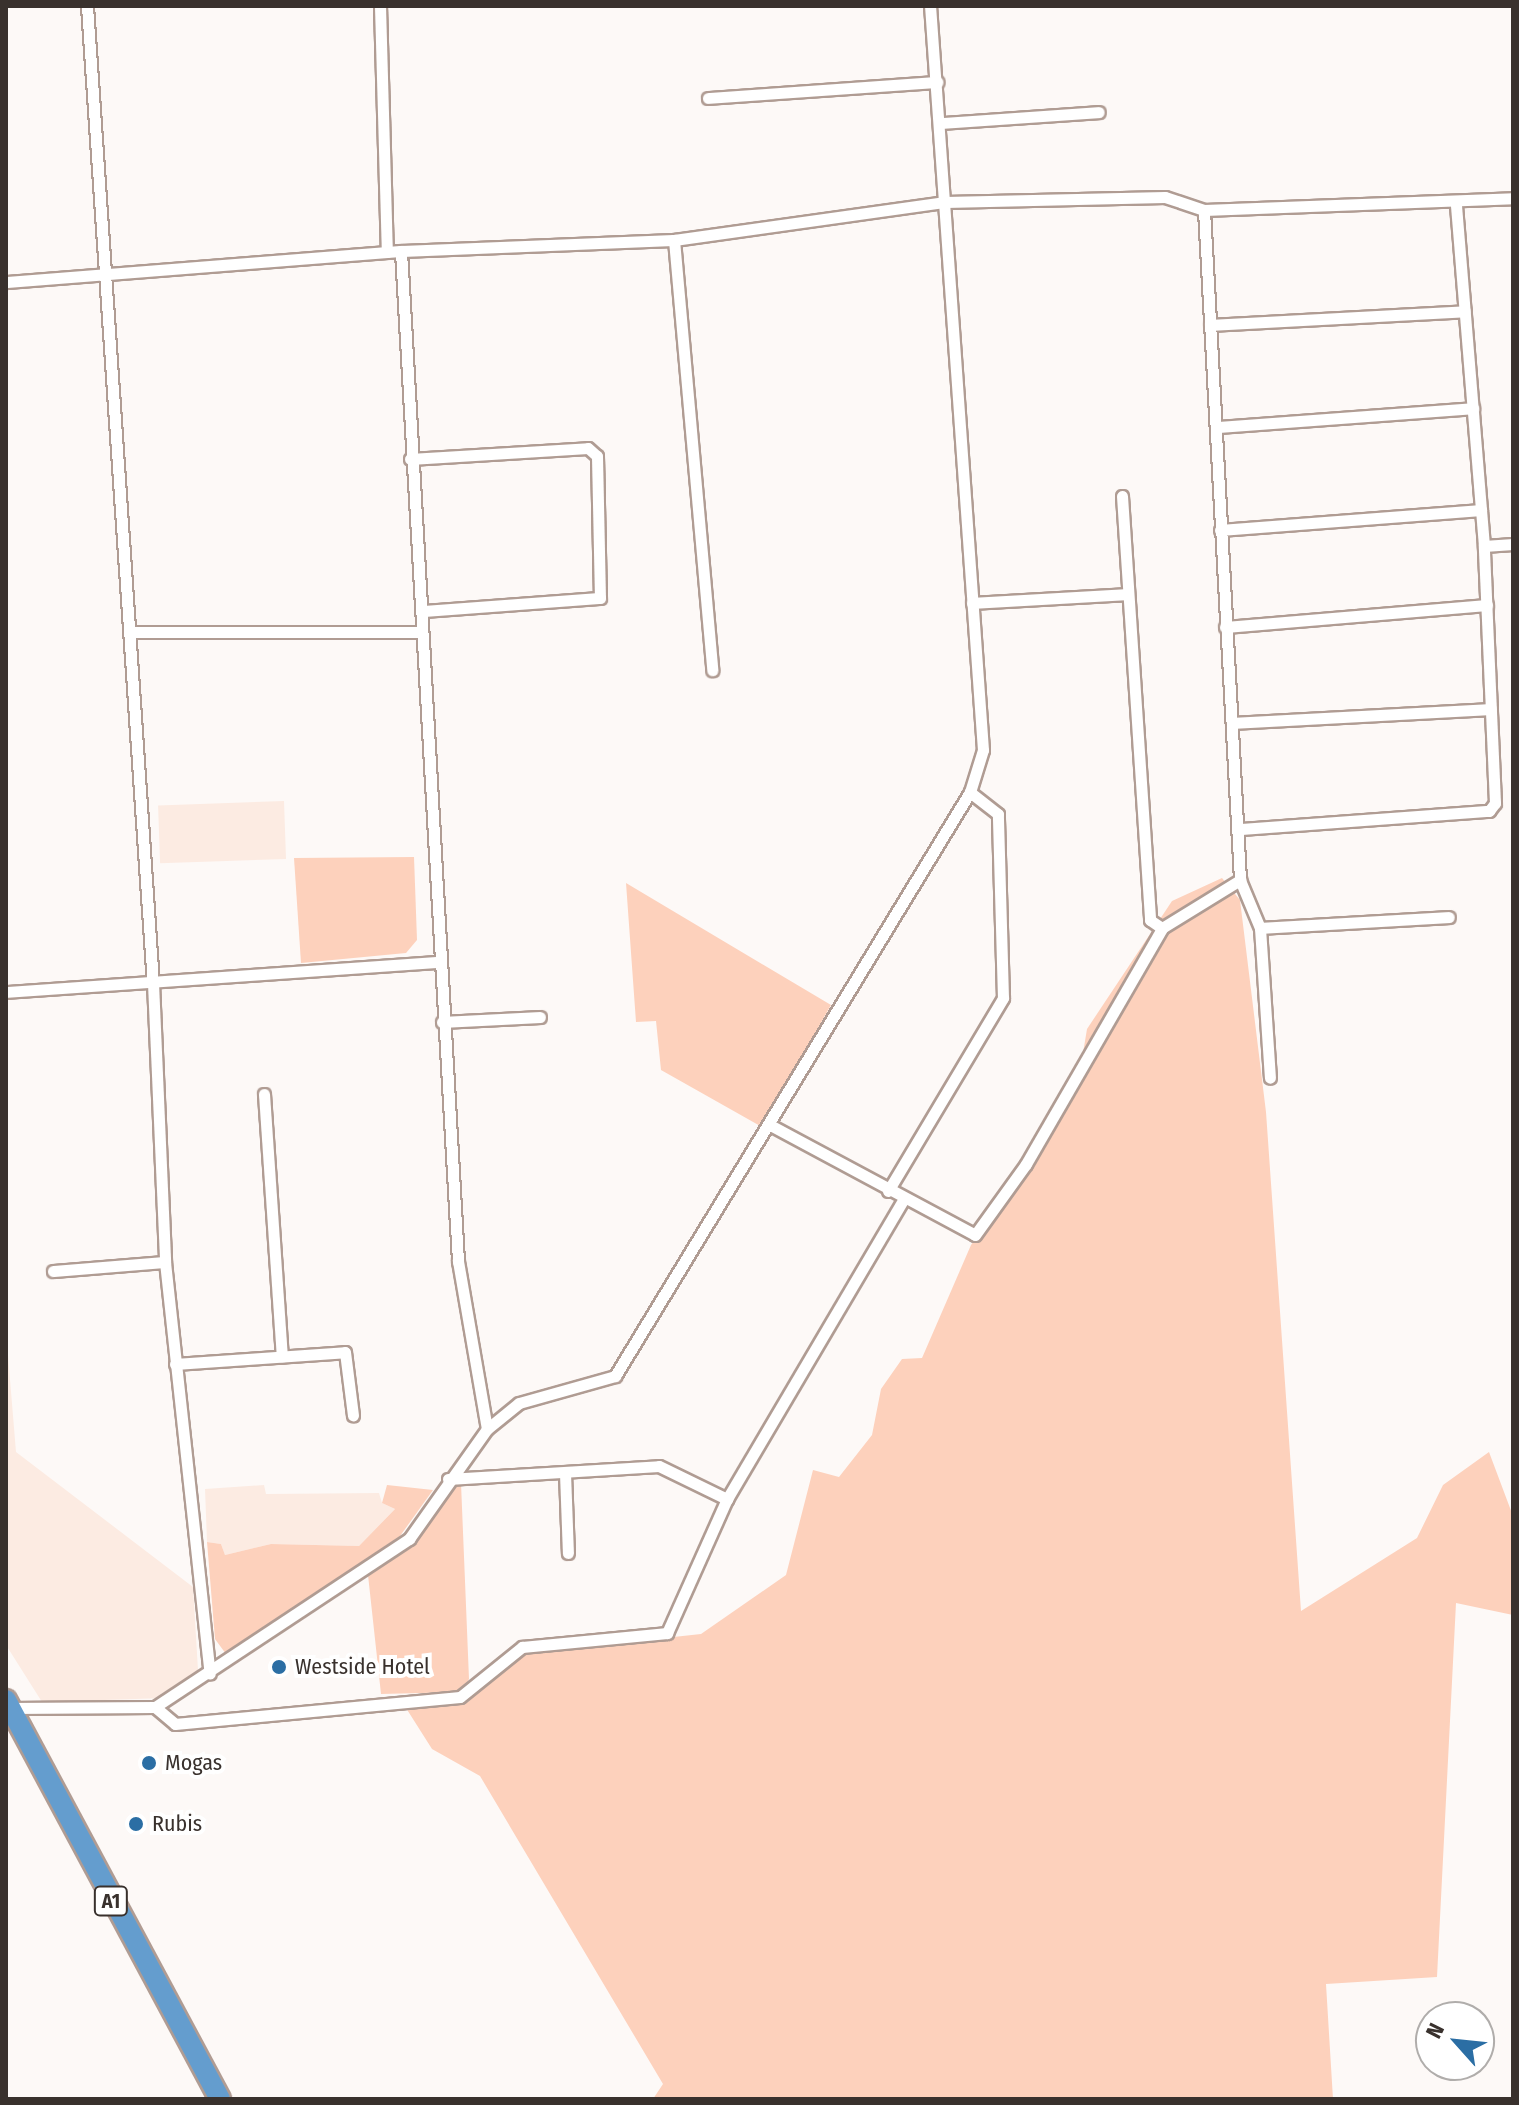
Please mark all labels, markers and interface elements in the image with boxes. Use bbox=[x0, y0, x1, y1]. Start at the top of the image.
place label: Westside Hotel bbox=[295, 1654, 430, 1680]
marker: Westside Hotel bbox=[270, 1658, 288, 1676]
place label: Mogas bbox=[165, 1750, 222, 1776]
marker: Mogas bbox=[140, 1754, 158, 1772]
place label: Rubis bbox=[152, 1811, 202, 1837]
marker: Rubis bbox=[127, 1815, 145, 1833]
road number: A1 bbox=[93, 1885, 129, 1917]
north arrow bbox=[1415, 2001, 1495, 2081]
text: N bbox=[1420, 2019, 1450, 2043]

